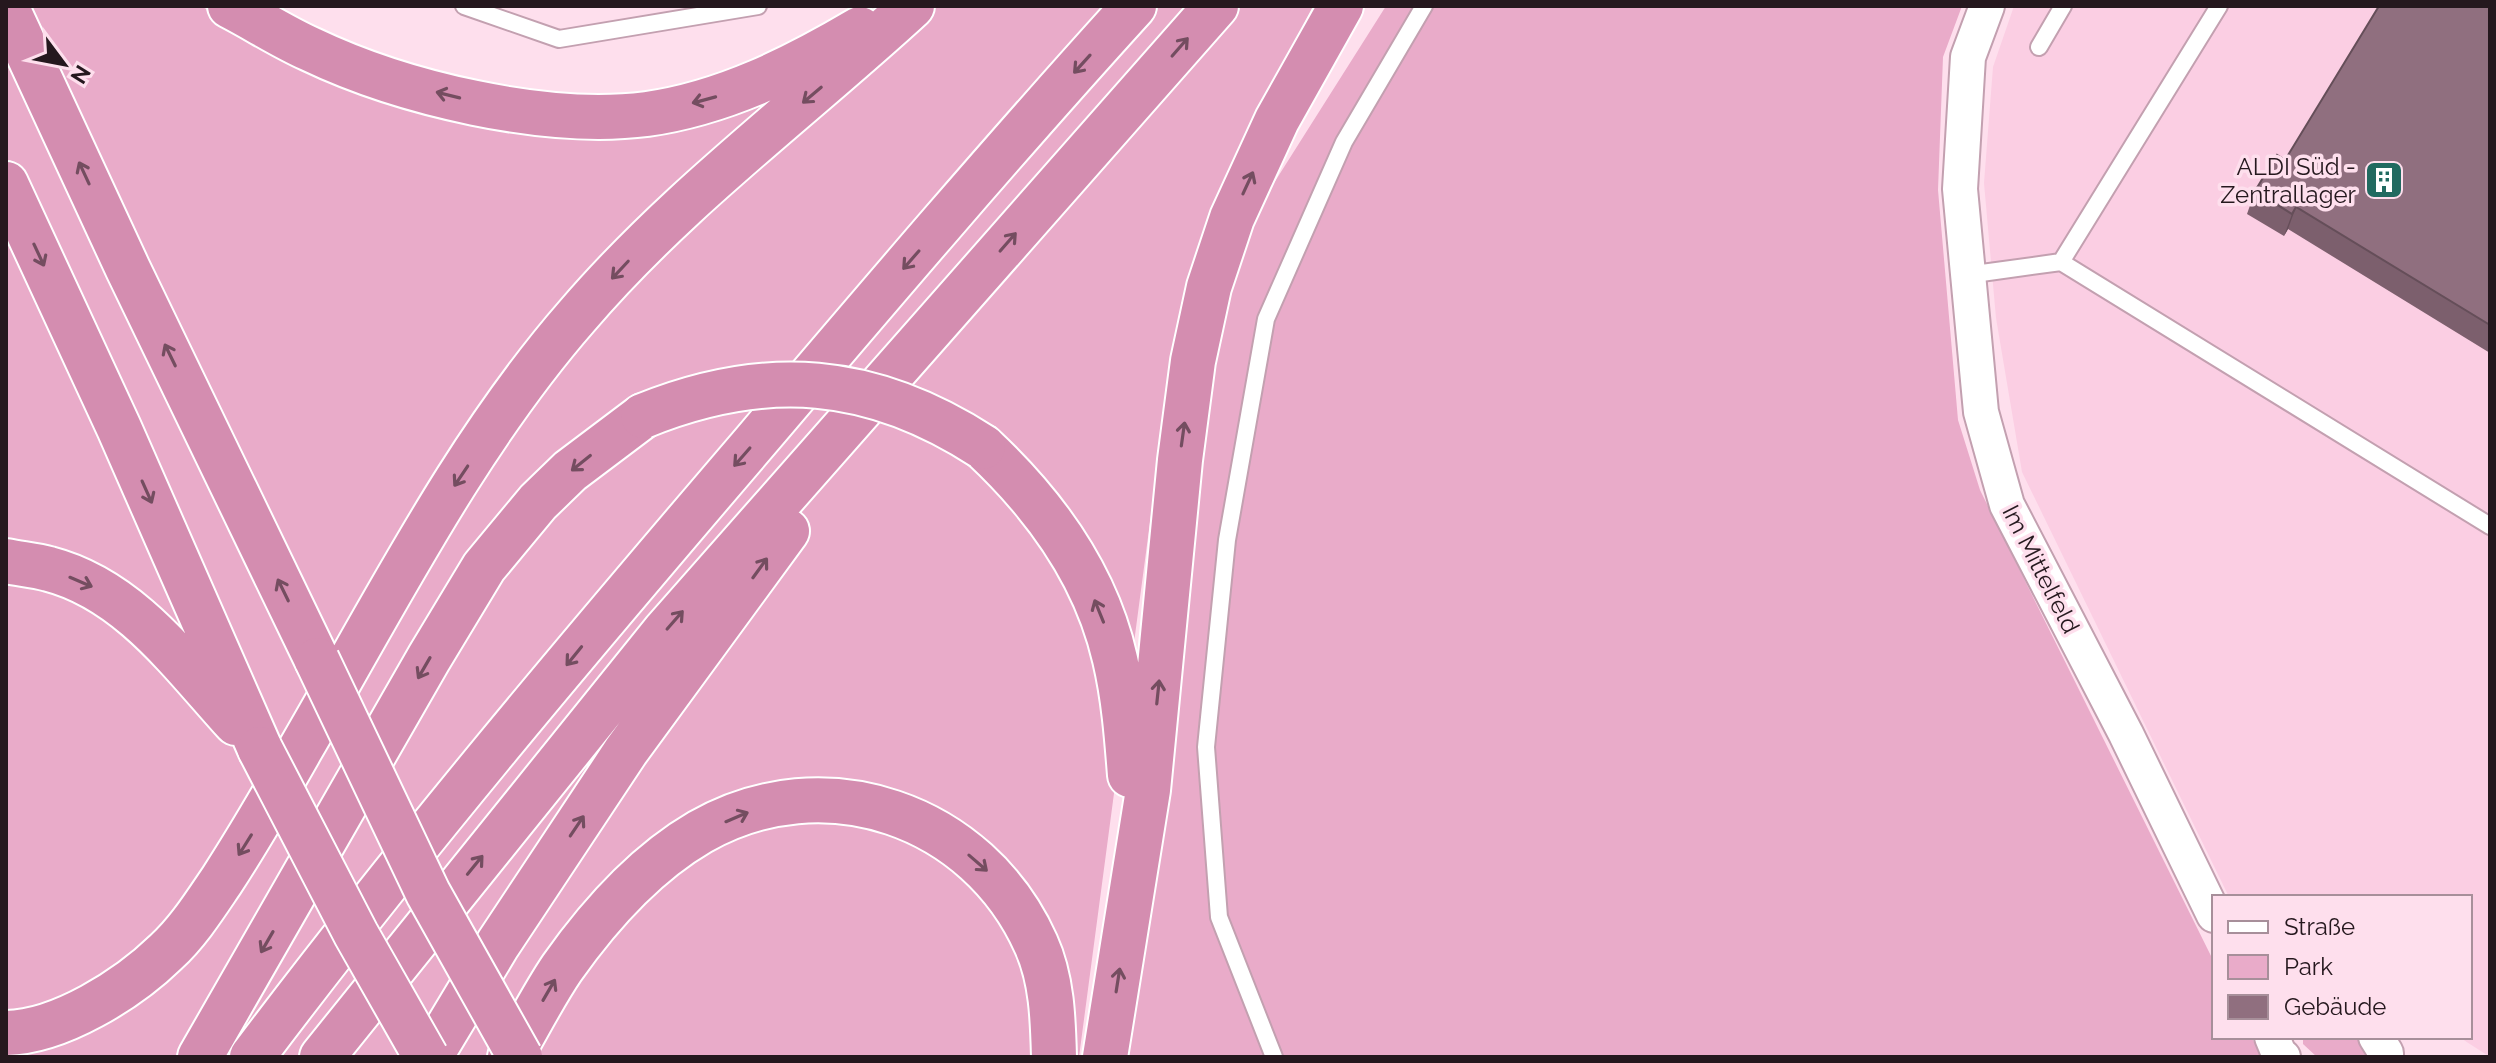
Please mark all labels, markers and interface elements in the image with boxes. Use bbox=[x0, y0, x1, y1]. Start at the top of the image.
north arrow bbox=[24, 24, 104, 104]
one-way arrow bbox=[1171, 38, 1189, 58]
one-way arrow bbox=[1073, 53, 1091, 73]
text: N bbox=[65, 61, 96, 89]
one-way arrow bbox=[802, 86, 823, 104]
one-way arrow bbox=[436, 87, 462, 102]
one-way arrow bbox=[692, 94, 718, 109]
place label: ALDI Süd - Zentrallager bbox=[2220, 152, 2357, 209]
building icon: ALDI Süd - Zentrallager bbox=[2363, 159, 2405, 201]
one-way arrow bbox=[76, 161, 91, 185]
one-way arrow bbox=[1241, 171, 1256, 196]
one-way arrow bbox=[999, 233, 1017, 253]
one-way arrow bbox=[32, 243, 47, 267]
one-way arrow bbox=[902, 249, 920, 269]
one-way arrow bbox=[610, 260, 629, 280]
one-way arrow bbox=[162, 344, 177, 368]
one-way arrow bbox=[1176, 422, 1191, 447]
one-way arrow bbox=[733, 447, 751, 467]
one-way arrow bbox=[570, 453, 591, 471]
one-way arrow bbox=[453, 464, 469, 486]
one-way arrow bbox=[140, 479, 155, 503]
street label: Im Mittelfeld bbox=[1996, 500, 2086, 638]
one-way arrow bbox=[752, 558, 768, 580]
one-way arrow bbox=[68, 576, 93, 591]
one-way arrow bbox=[275, 578, 290, 602]
one-way arrow bbox=[1091, 599, 1105, 624]
one-way arrow bbox=[666, 610, 684, 630]
one-way arrow bbox=[565, 645, 583, 666]
one-way arrow bbox=[416, 656, 432, 679]
one-way arrow bbox=[1151, 680, 1166, 706]
one-way arrow bbox=[724, 808, 749, 823]
one-way arrow bbox=[568, 815, 585, 837]
one-way arrow bbox=[236, 833, 252, 856]
one-way arrow bbox=[466, 854, 484, 875]
one-way arrow bbox=[967, 854, 987, 872]
legend bbox=[2212, 895, 2472, 1039]
text: Straße bbox=[2284, 912, 2355, 941]
one-way arrow bbox=[259, 930, 275, 953]
text: Park bbox=[2284, 952, 2333, 981]
one-way arrow bbox=[1111, 968, 1126, 993]
one-way arrow bbox=[542, 979, 558, 1002]
text: Gebäude bbox=[2284, 992, 2386, 1021]

